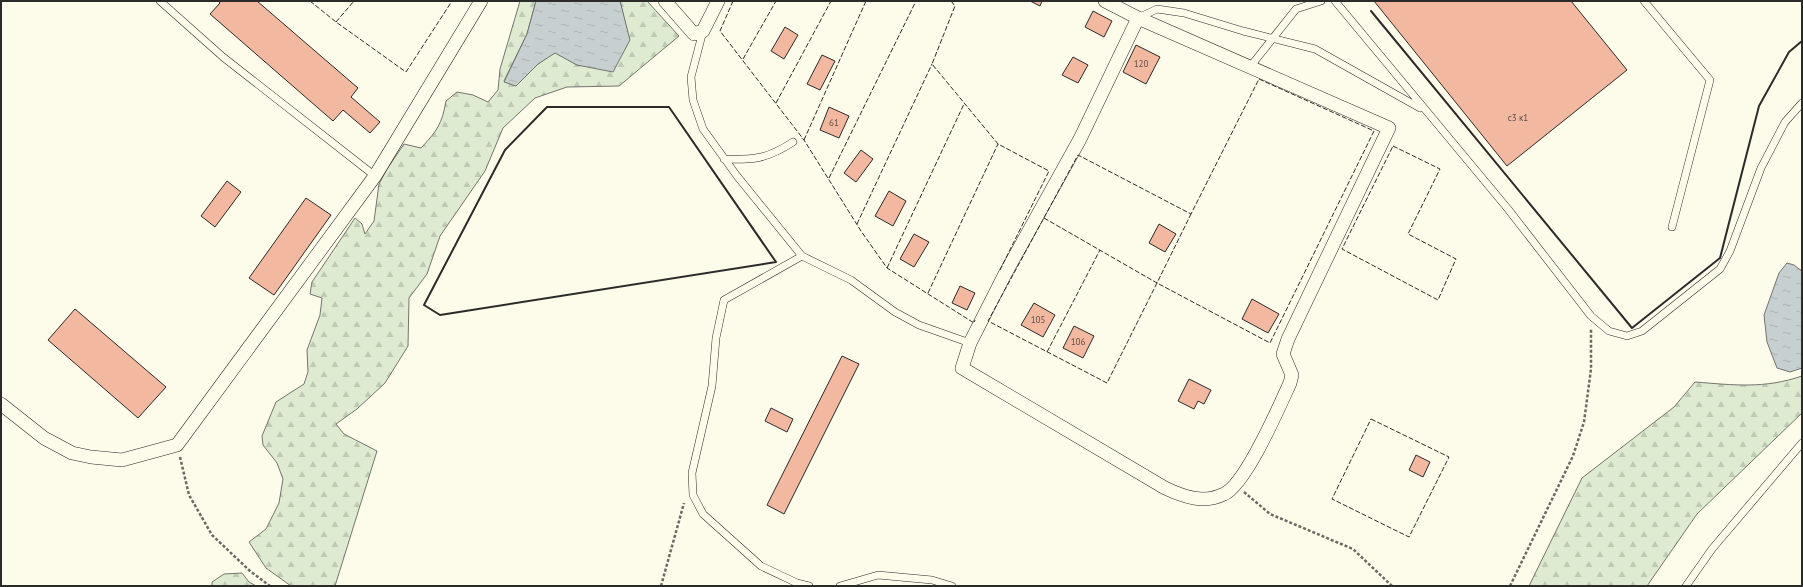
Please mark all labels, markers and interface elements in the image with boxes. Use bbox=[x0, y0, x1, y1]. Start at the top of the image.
house number: 120 bbox=[1134, 58, 1148, 69]
house number: с3 к1 bbox=[1508, 112, 1528, 123]
house number: 61 bbox=[829, 117, 839, 128]
house number: 105 bbox=[1031, 314, 1045, 325]
house number: 106 bbox=[1071, 336, 1085, 347]

